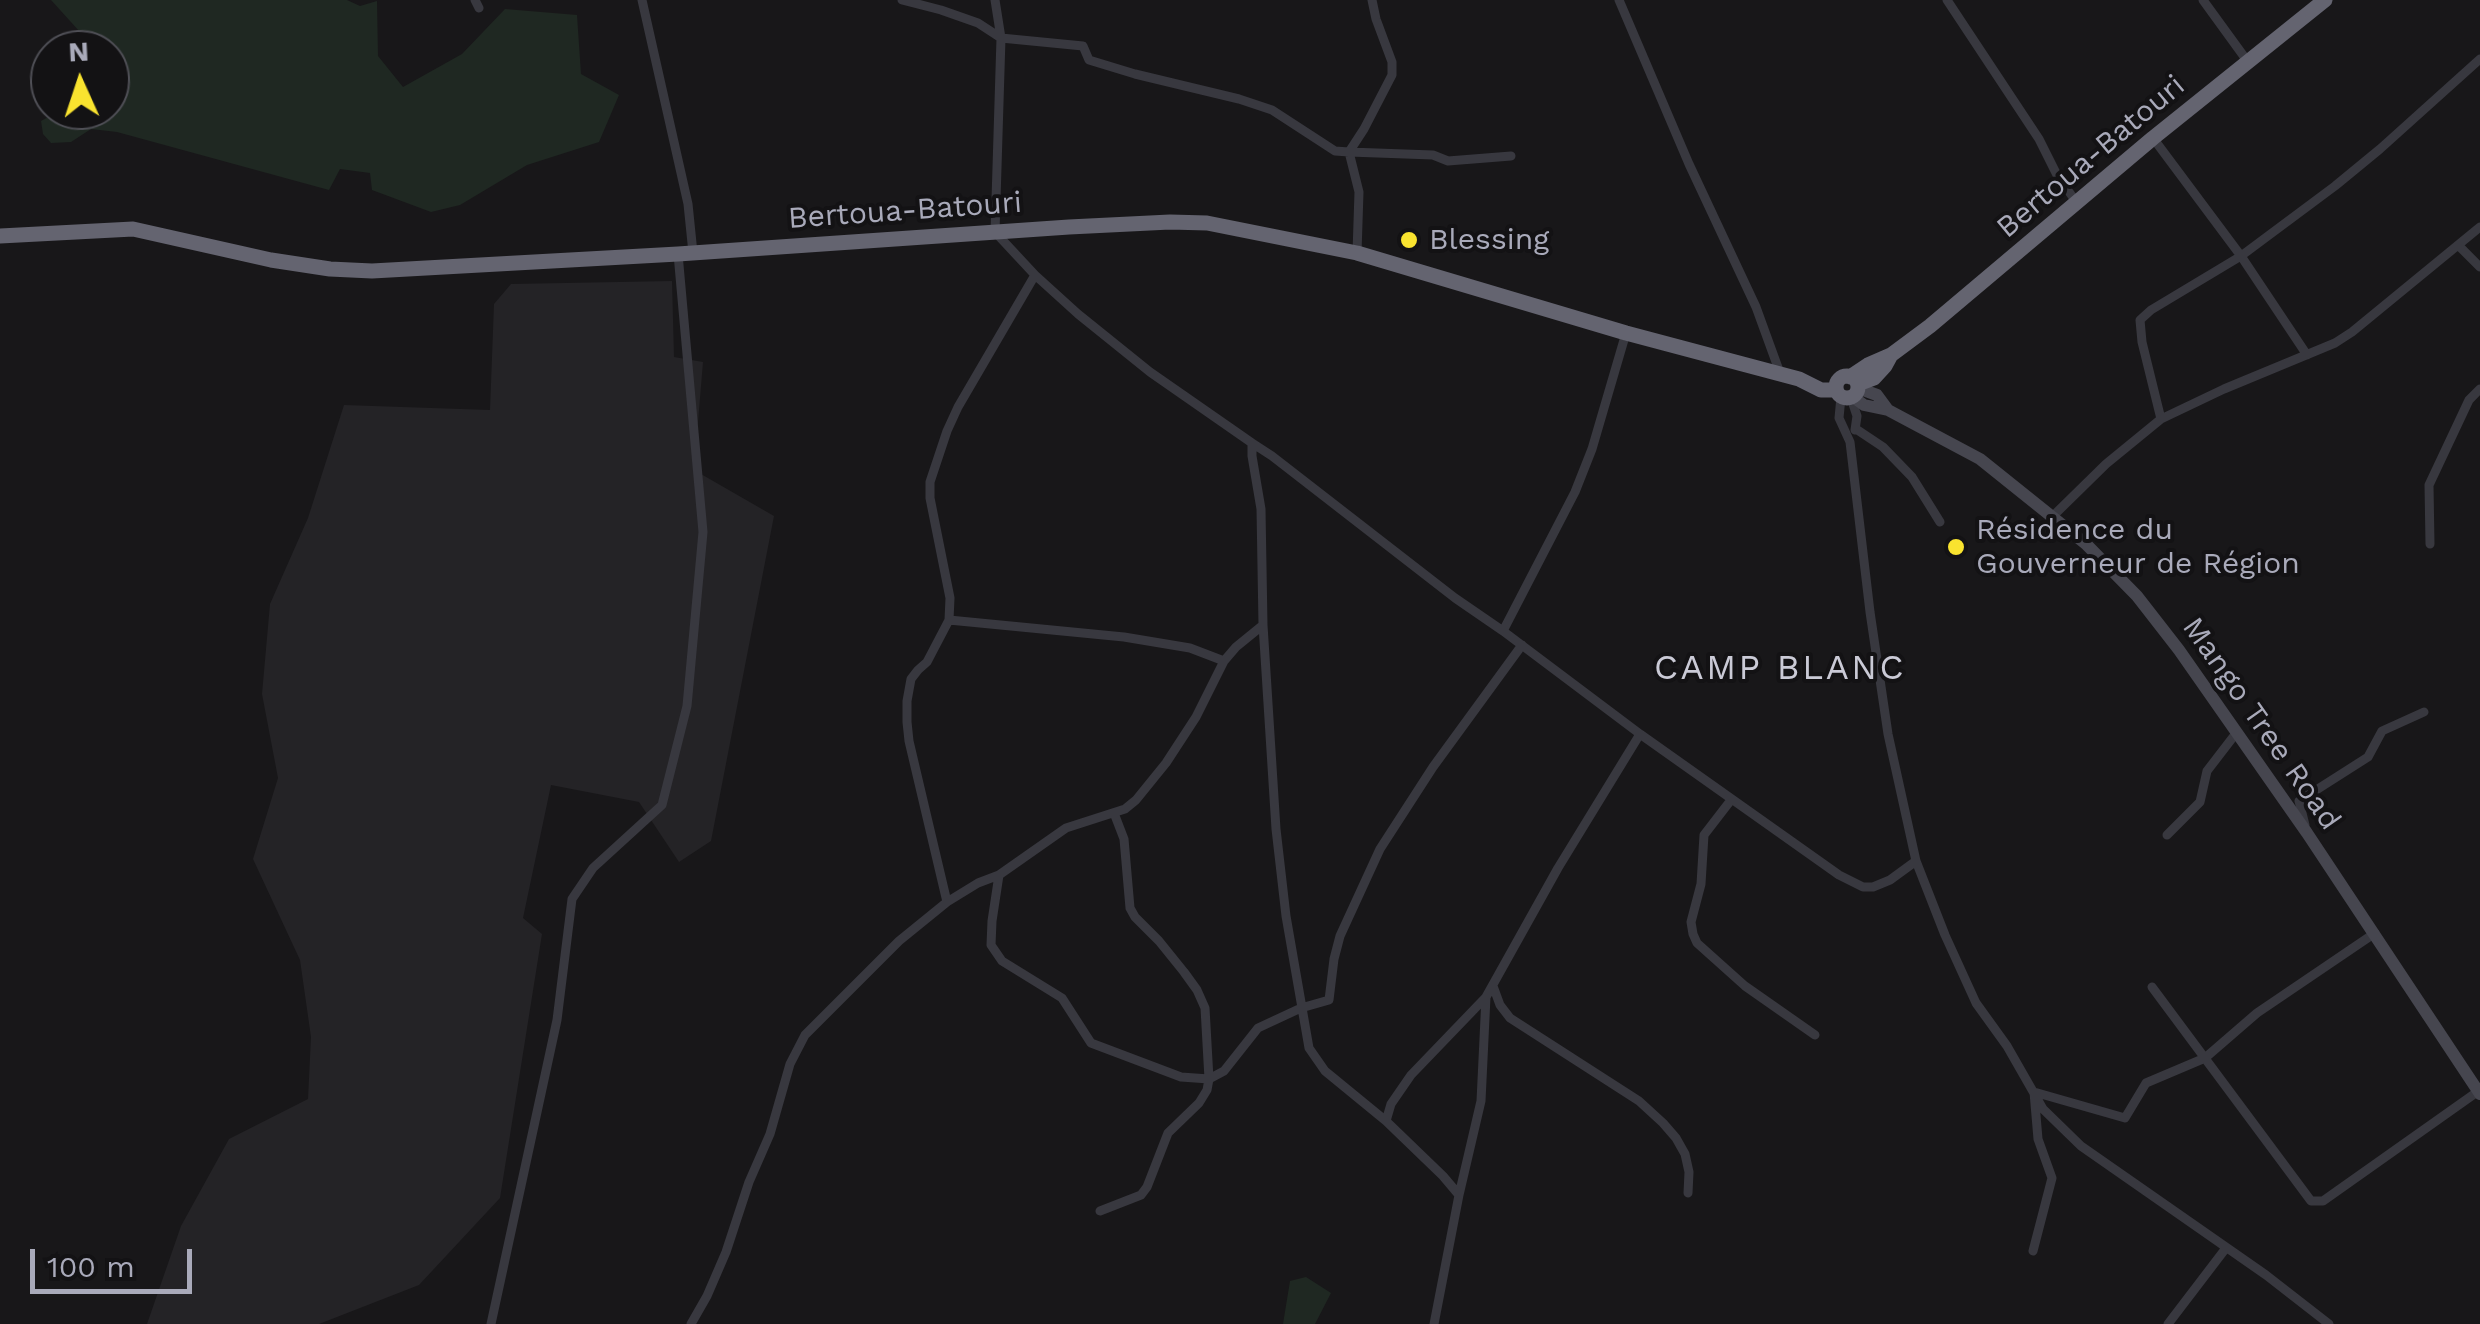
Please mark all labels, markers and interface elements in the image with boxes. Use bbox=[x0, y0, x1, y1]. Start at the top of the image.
north arrow bbox=[30, 30, 130, 130]
text: N bbox=[67, 35, 90, 69]
street label: Bertoua-Batouri bbox=[1990, 68, 2192, 246]
street label: Bertoua-Batouri bbox=[787, 185, 1023, 237]
place label: Blessing bbox=[1429, 222, 1549, 258]
marker: Blessing bbox=[1398, 229, 1420, 251]
place label: Résidence du Gouverneur de Région bbox=[1976, 512, 2300, 582]
marker: Résidence du Gouverneur de Région bbox=[1945, 536, 1967, 558]
street label: Mango Tree Road bbox=[2174, 611, 2348, 837]
district label: CAMP BLANC bbox=[1654, 648, 1906, 690]
scale bar bbox=[35, 1229, 198, 1291]
text: 100 m bbox=[47, 1249, 135, 1284]

